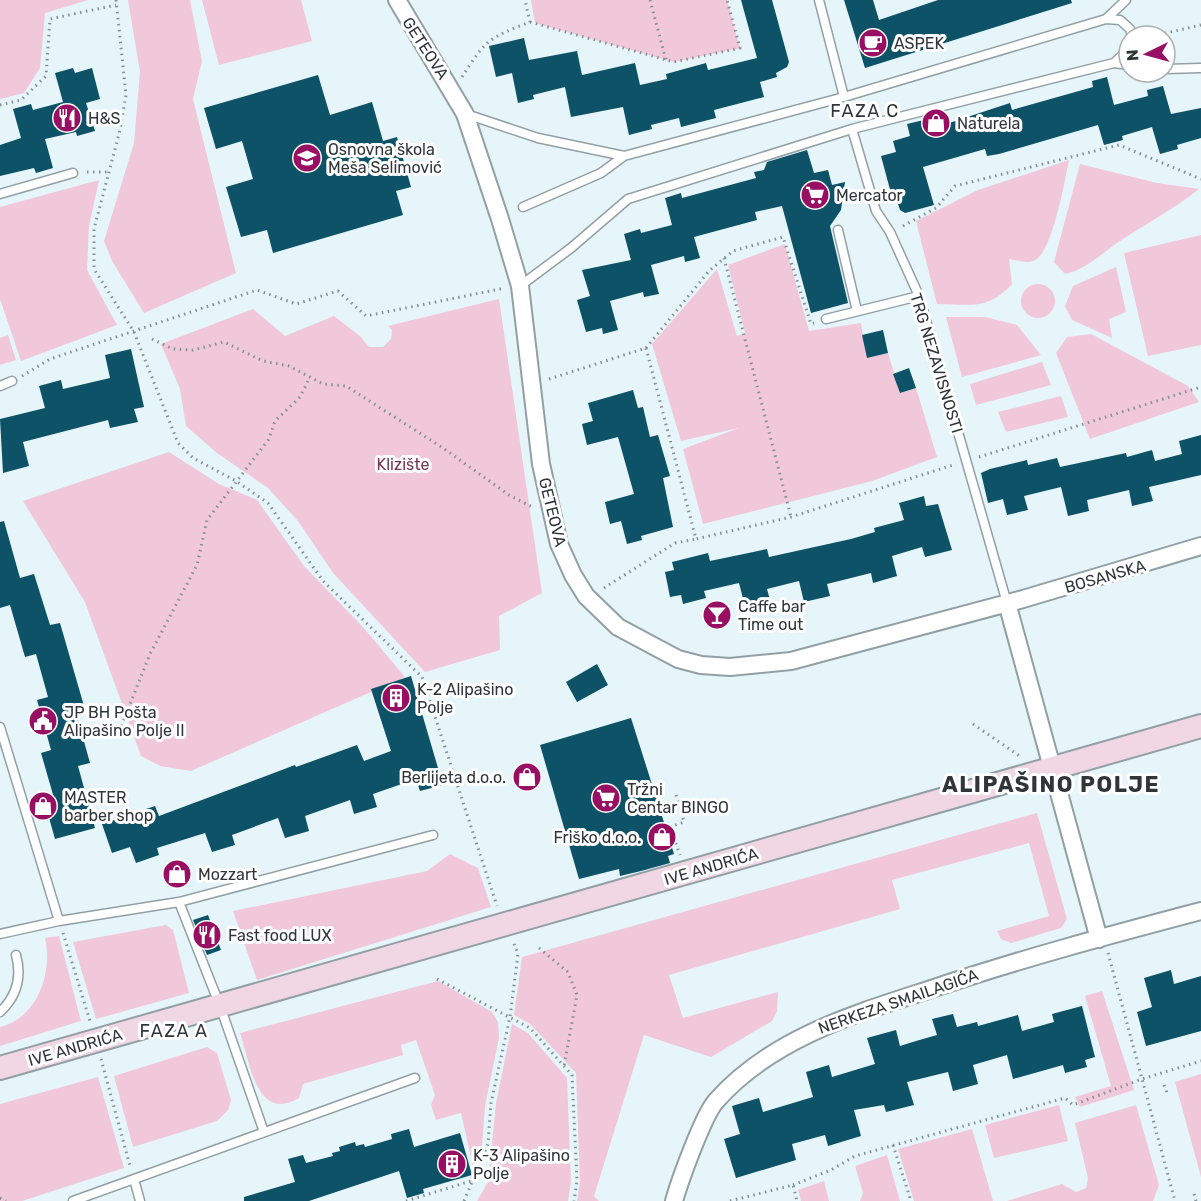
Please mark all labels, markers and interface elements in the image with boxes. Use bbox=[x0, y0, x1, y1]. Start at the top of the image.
street label: GETEOVA bbox=[398, 14, 453, 83]
north arrow bbox=[1117, 24, 1177, 84]
cafe icon: ASPEK bbox=[857, 27, 889, 59]
place label: ASPEK bbox=[894, 34, 944, 53]
text: N bbox=[1123, 49, 1143, 62]
district label: FAZA C bbox=[830, 100, 900, 122]
restaurant icon: H&S bbox=[51, 102, 83, 134]
shop icon: Naturela bbox=[920, 107, 952, 139]
place label: H&S bbox=[88, 109, 121, 128]
place label: Naturela bbox=[957, 114, 1020, 133]
place label: Osnovna škola Meša Selimović bbox=[328, 140, 442, 177]
school or university icon: Osnovna škola Meša Selimović bbox=[291, 142, 323, 174]
supermarket icon: Mercator bbox=[799, 179, 831, 211]
place label: Mercator bbox=[836, 186, 903, 205]
street label: TRG NEZAVISNOSTI bbox=[906, 291, 967, 435]
park label: Klizište bbox=[377, 455, 429, 474]
street label: GETEOVA bbox=[535, 476, 570, 549]
street label: BOSANSKA bbox=[1062, 556, 1148, 597]
place label: Caffe bar Time out bbox=[738, 597, 806, 634]
bar icon: Caffe bar Time out bbox=[701, 599, 733, 631]
place label: K-2 Alipašino Polje bbox=[417, 680, 513, 717]
building icon: K-2 Alipašino Polje bbox=[380, 682, 412, 714]
place label: JP BH Pošta Alipašino Polje II bbox=[64, 703, 185, 740]
public building icon: JP BH Pošta Alipašino Polje II bbox=[27, 705, 59, 737]
shop icon: Berlijeta d.o.o. bbox=[511, 761, 543, 793]
place label: Berlijeta d.o.o. bbox=[401, 768, 506, 787]
district label: ALIPAŠINO POLJE bbox=[942, 771, 1160, 798]
place label: Tržni Centar BINGO bbox=[627, 780, 729, 817]
supermarket icon: Tržni Centar BINGO bbox=[590, 782, 622, 814]
place label: MASTER barber shop bbox=[64, 788, 153, 825]
shop icon: MASTER barber shop bbox=[27, 790, 59, 822]
shop icon: Friško d.o.o. bbox=[646, 821, 678, 853]
place label: Friško d.o.o. bbox=[553, 828, 641, 847]
street label: IVE ANDRIĆA bbox=[662, 843, 761, 889]
shop icon: Mozzart bbox=[161, 858, 193, 890]
place label: Mozzart bbox=[198, 865, 257, 884]
restaurant icon: Fast food LUX bbox=[191, 919, 223, 951]
place label: Fast food LUX bbox=[228, 926, 332, 945]
street label: NERKEZA SMAILAGIĆA bbox=[815, 964, 981, 1038]
district label: FAZA A bbox=[139, 1020, 209, 1042]
street label: IVE ANDRIĆA bbox=[26, 1024, 125, 1070]
place label: K-3 Alipašino Polje bbox=[473, 1146, 570, 1183]
building icon: K-3 Alipašino Polje bbox=[436, 1148, 468, 1180]

